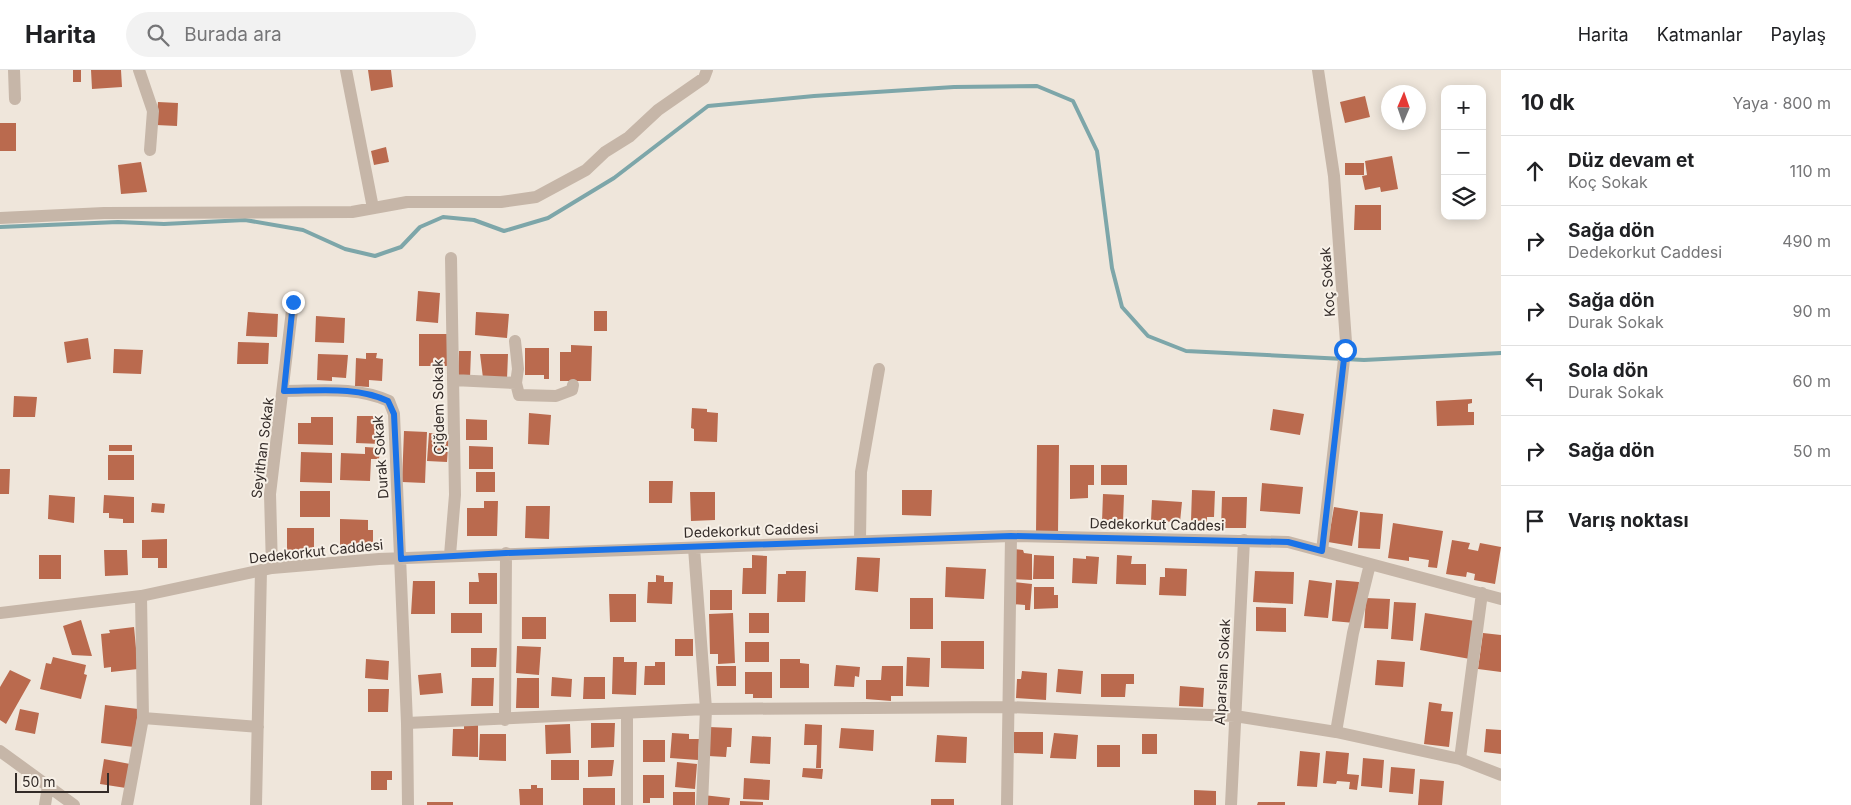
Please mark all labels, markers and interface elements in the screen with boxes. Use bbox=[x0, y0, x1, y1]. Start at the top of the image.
search box bbox=[126, 12, 476, 57]
text: Harita bbox=[25, 20, 96, 49]
icon: search bbox=[144, 21, 172, 49]
text: Burada ara bbox=[184, 23, 282, 46]
text: Harita bbox=[1578, 24, 1629, 45]
text: Katmanlar bbox=[1657, 24, 1742, 45]
text: Paylaş bbox=[1770, 24, 1826, 45]
north arrow bbox=[1381, 85, 1426, 130]
map controls bbox=[1441, 85, 1486, 220]
button: + bbox=[1441, 85, 1486, 130]
text: 10 dk bbox=[1521, 90, 1575, 115]
text: Yaya · 800 m bbox=[1732, 93, 1831, 113]
button: − bbox=[1441, 130, 1486, 175]
text: Düz devam et bbox=[1568, 149, 1694, 172]
icon: ahead bbox=[1521, 157, 1549, 185]
text: 110 m bbox=[1789, 161, 1831, 181]
text: Koç Sokak bbox=[1568, 172, 1648, 192]
button: layers bbox=[1441, 175, 1486, 220]
text: Sağa dön bbox=[1568, 219, 1654, 242]
icon: right bbox=[1521, 227, 1549, 255]
text: 490 m bbox=[1782, 231, 1831, 251]
text: Dedekorkut Caddesi bbox=[1568, 242, 1722, 262]
street label: Koç Sokak bbox=[1316, 246, 1338, 317]
text: Sağa dön bbox=[1568, 289, 1654, 312]
route end bbox=[282, 291, 305, 314]
icon: right bbox=[1521, 297, 1549, 325]
text: 90 m bbox=[1792, 301, 1831, 321]
text: Durak Sokak bbox=[1568, 312, 1664, 332]
route start bbox=[1334, 339, 1357, 362]
street label: Çiğdem Sokak bbox=[429, 359, 447, 455]
text: Sola dön bbox=[1568, 359, 1648, 382]
icon: left bbox=[1521, 367, 1549, 395]
text: 60 m bbox=[1792, 371, 1831, 391]
text: Durak Sokak bbox=[1568, 382, 1664, 402]
street label: Seyithan Sokak bbox=[247, 396, 277, 499]
street label: Durak Sokak bbox=[369, 414, 391, 499]
icon: right bbox=[1521, 437, 1549, 465]
text: Sağa dön bbox=[1568, 439, 1654, 462]
text: 50 m bbox=[1793, 441, 1831, 461]
icon: arrive bbox=[1521, 507, 1549, 535]
text: Varış noktası bbox=[1568, 509, 1689, 532]
street label: Dedekorkut Caddesi bbox=[1089, 514, 1225, 534]
street label: Dedekorkut Caddesi bbox=[683, 519, 819, 541]
street label: Dedekorkut Caddesi bbox=[248, 535, 384, 567]
street label: Alparslan Sokak bbox=[1211, 618, 1233, 726]
scale bar bbox=[15, 770, 109, 793]
text: 50 m bbox=[22, 773, 56, 790]

